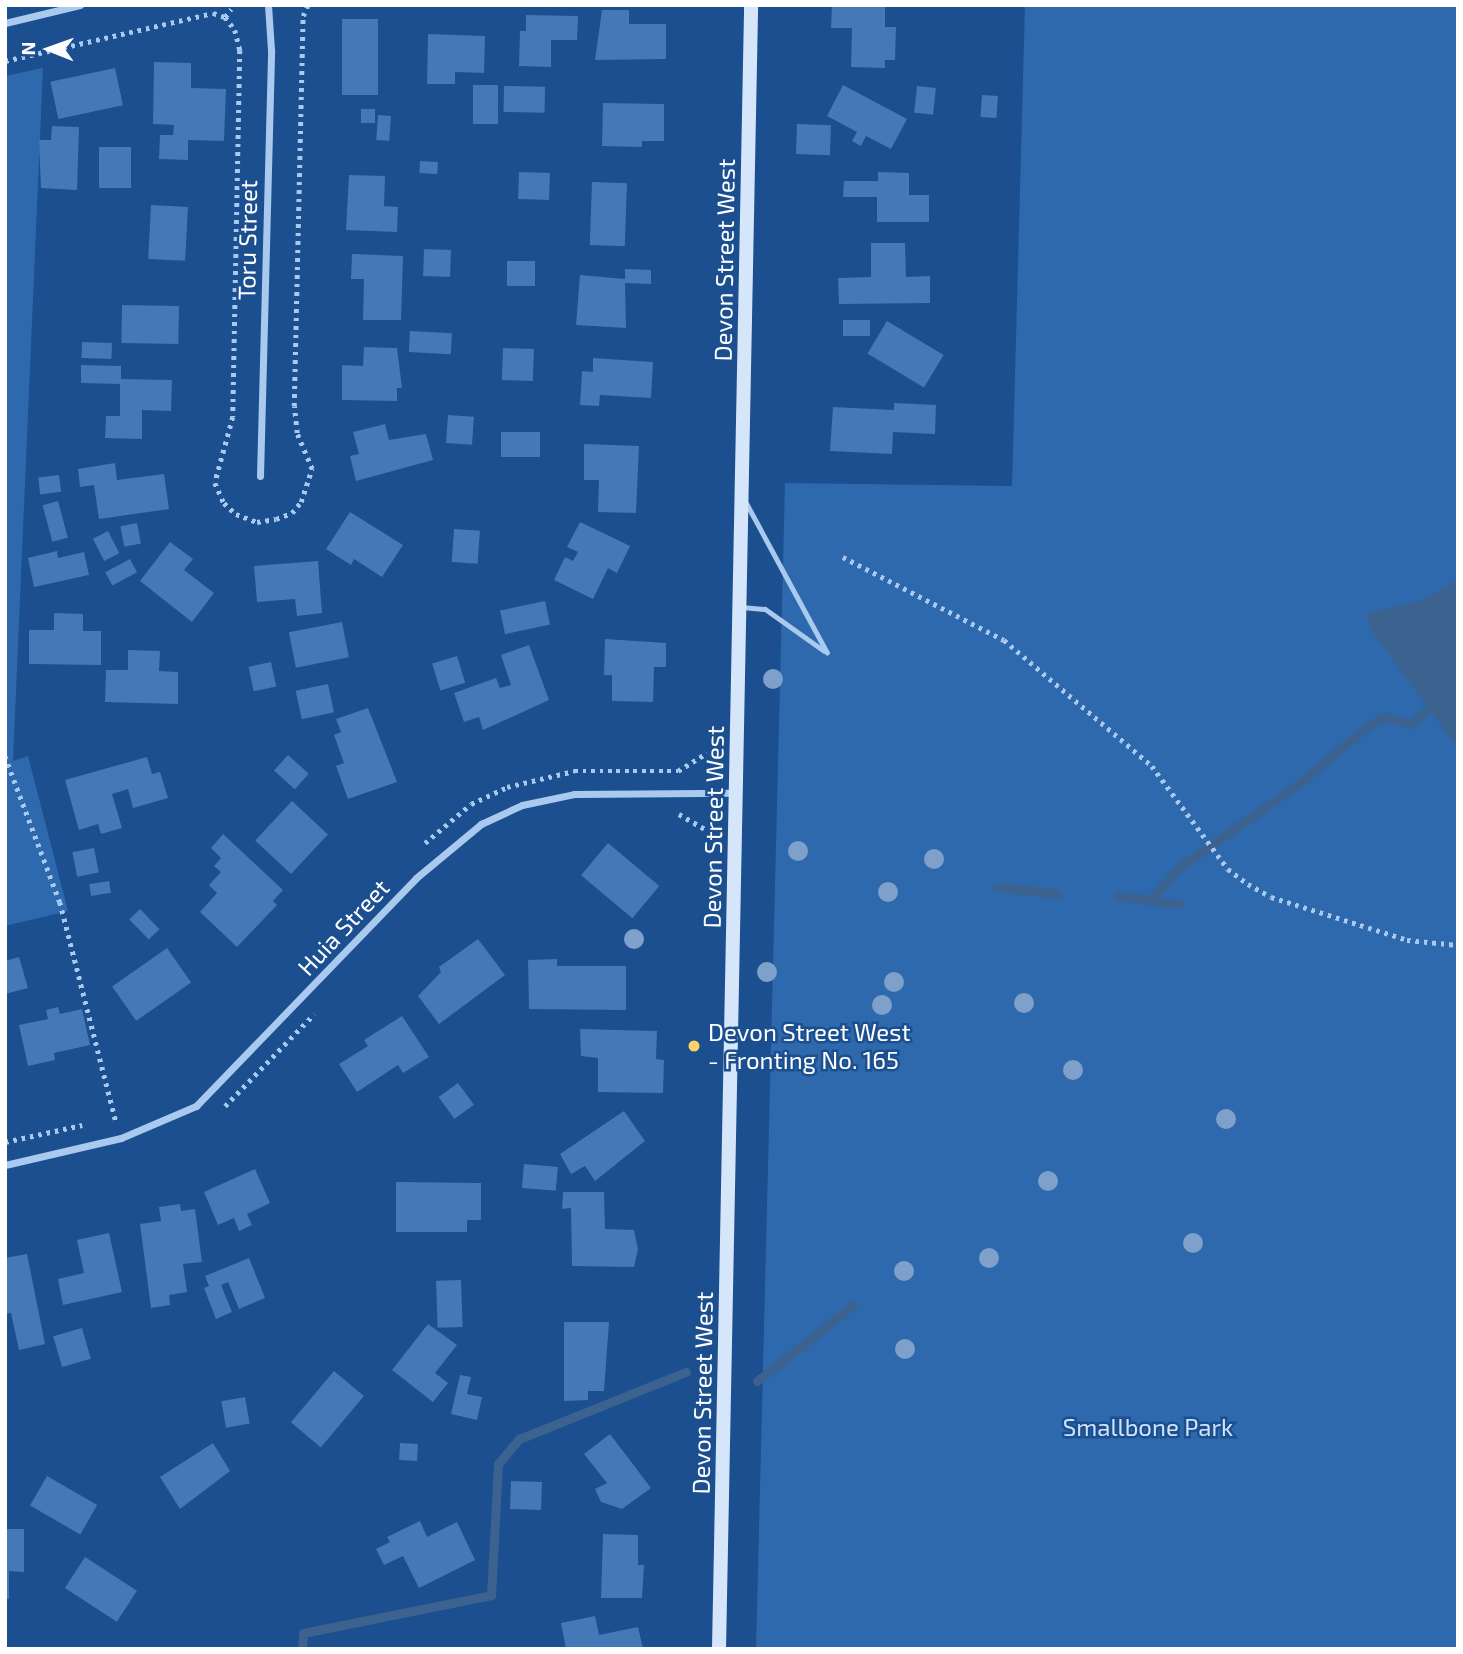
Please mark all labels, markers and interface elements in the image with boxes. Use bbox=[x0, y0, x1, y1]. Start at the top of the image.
north arrow bbox=[14, 14, 84, 84]
text: N bbox=[16, 42, 39, 56]
street label: Devon Street West bbox=[708, 158, 740, 362]
street label: Toru Street bbox=[232, 180, 262, 300]
street label: Devon Street West bbox=[697, 725, 729, 929]
street label: Huia Street bbox=[291, 873, 395, 981]
place label: Devon Street West - Fronting No. 165 bbox=[708, 1018, 911, 1074]
marker: Devon Street West - Fronting No. 165 bbox=[686, 1038, 702, 1054]
street label: Devon Street West bbox=[686, 1291, 718, 1495]
park label: Smallbone Park bbox=[1063, 1413, 1233, 1441]

